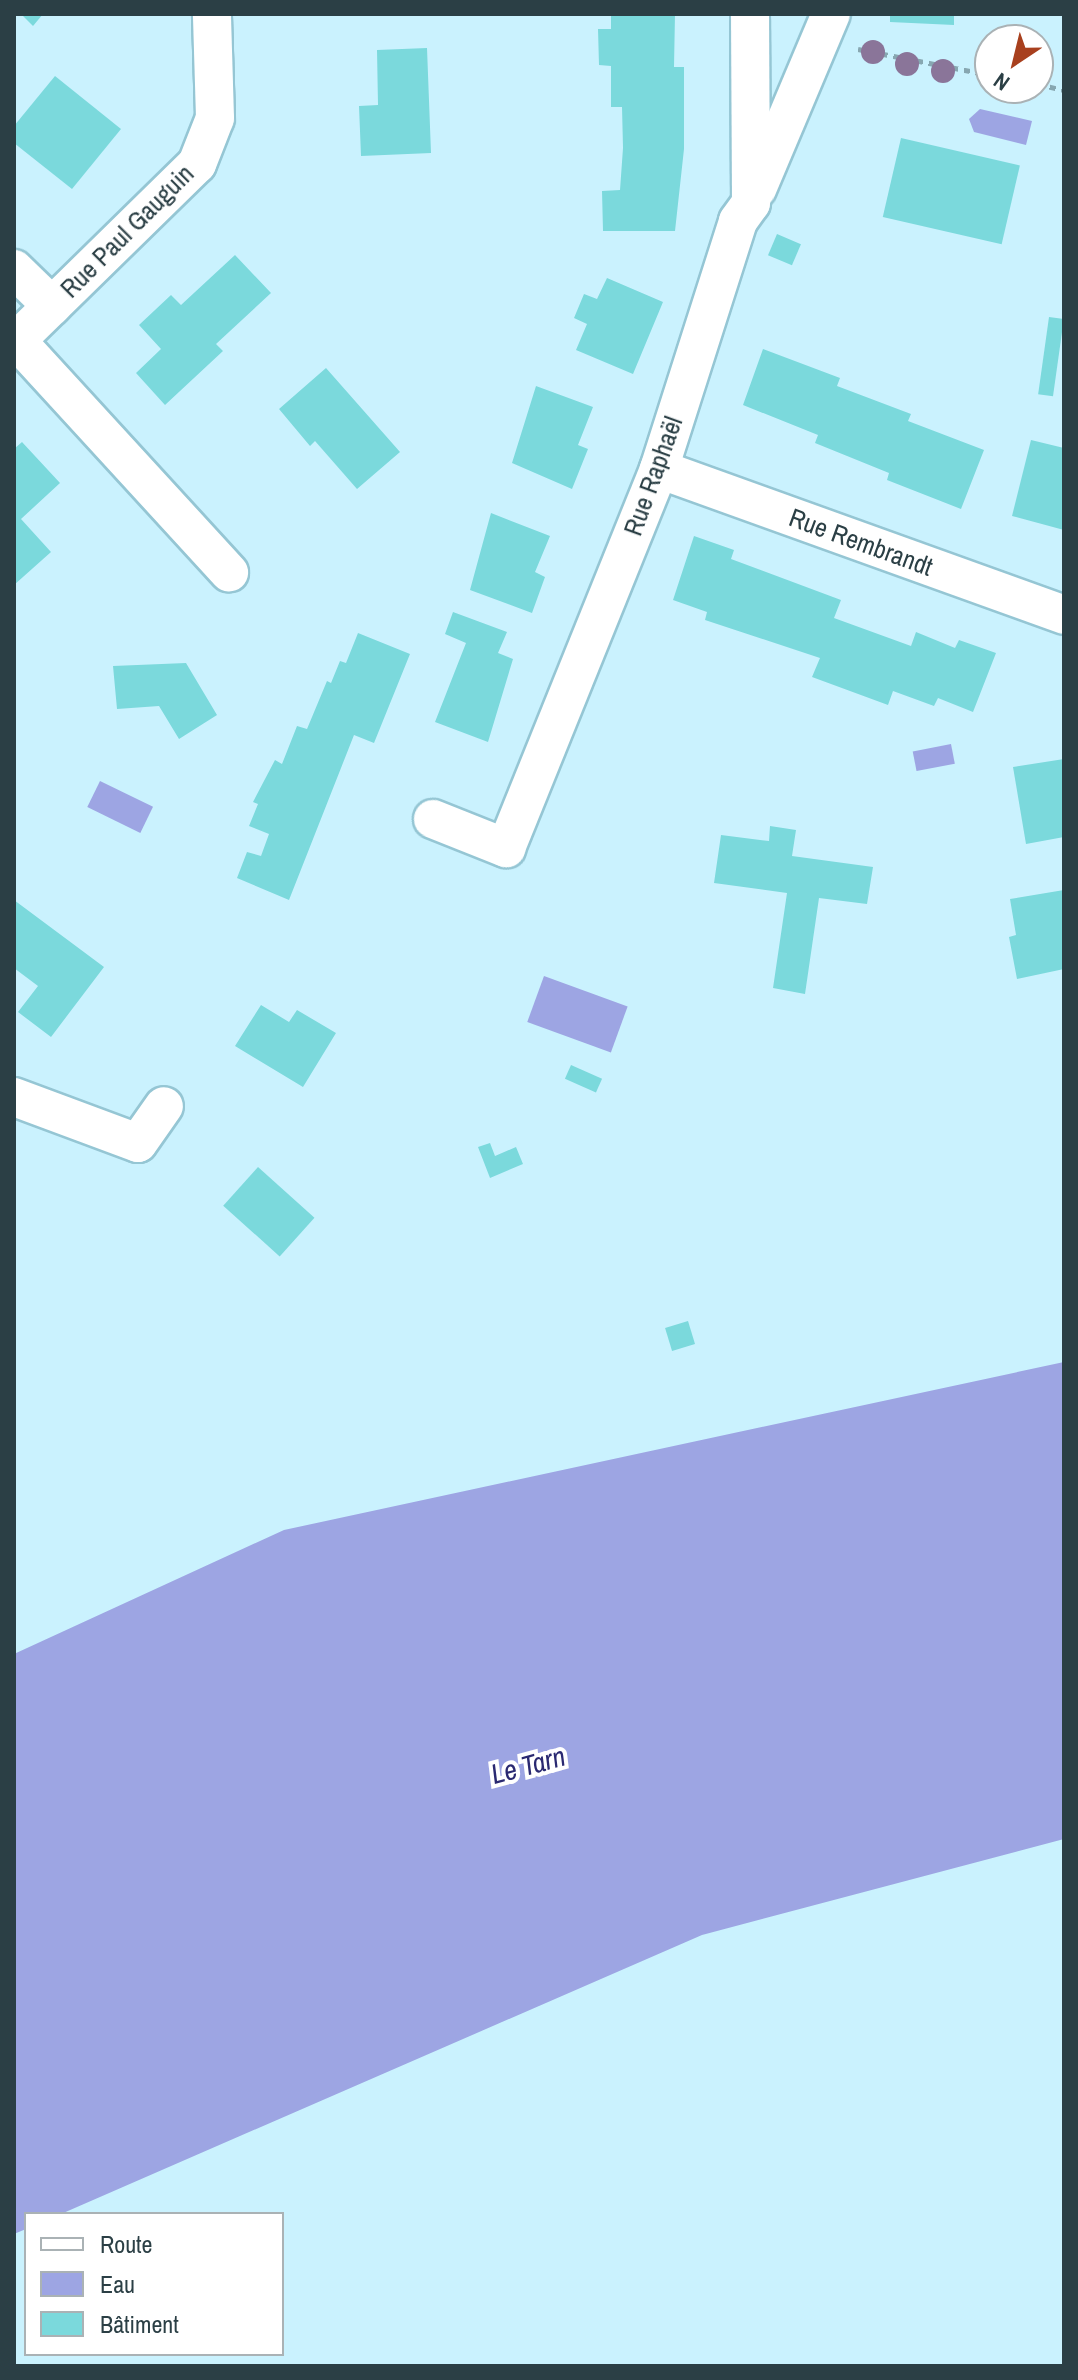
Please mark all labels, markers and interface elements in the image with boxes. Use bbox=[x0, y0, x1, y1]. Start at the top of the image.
north arrow bbox=[974, 24, 1054, 104]
text: N bbox=[987, 66, 1015, 98]
street label: Rue Paul Gauguin bbox=[54, 158, 200, 304]
street label: Rue Raphaël bbox=[617, 412, 689, 540]
street label: Rue Rembrandt bbox=[785, 502, 937, 582]
water label: Le Tarn bbox=[487, 1739, 569, 1791]
legend bbox=[24, 2212, 284, 2356]
text: Route bbox=[100, 2228, 153, 2260]
text: Eau bbox=[100, 2268, 135, 2300]
text: Bâtiment bbox=[100, 2308, 179, 2340]

